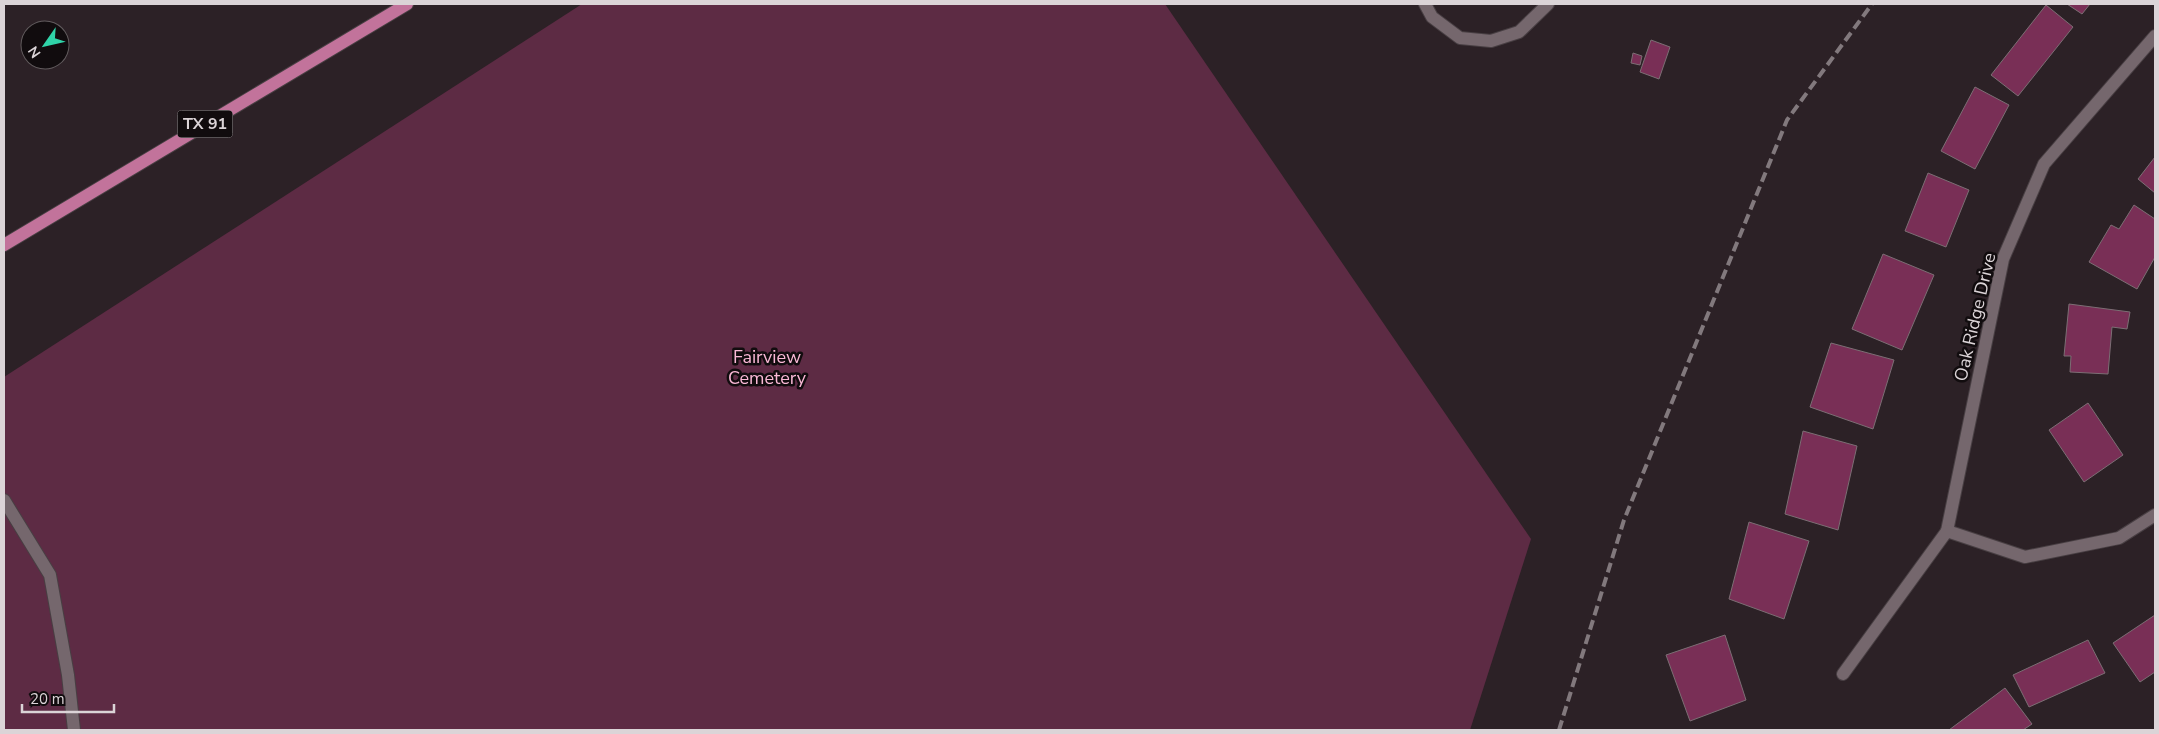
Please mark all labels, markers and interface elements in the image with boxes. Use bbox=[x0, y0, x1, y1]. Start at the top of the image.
north arrow bbox=[20, 20, 70, 70]
text: N bbox=[24, 42, 45, 62]
road number: TX 91 bbox=[178, 110, 232, 138]
street label: Oak Ridge Drive bbox=[1949, 250, 2001, 384]
park label: Fairview Cemetery bbox=[728, 345, 807, 390]
scale bar bbox=[22, 682, 115, 714]
text: 20 m bbox=[30, 689, 65, 709]

